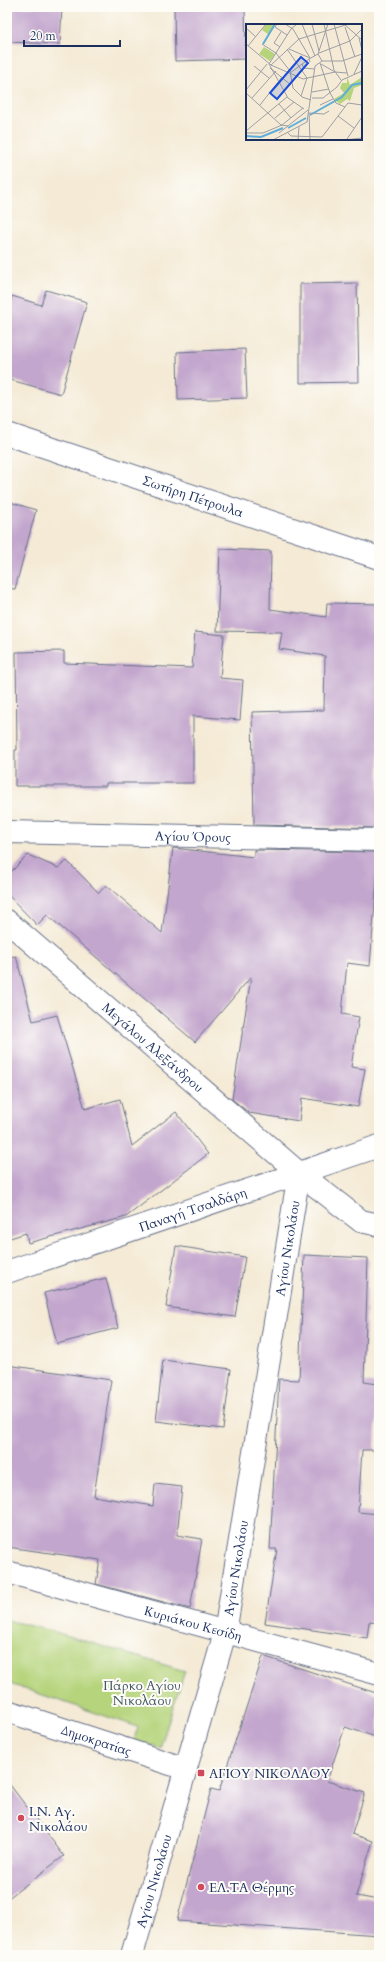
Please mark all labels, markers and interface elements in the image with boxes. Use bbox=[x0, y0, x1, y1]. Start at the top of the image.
scale bar bbox=[24, 22, 120, 48]
inset map bbox=[246, 24, 362, 140]
text: 20 m bbox=[30, 28, 57, 44]
street label: Σωτήρη Πέτρουλα bbox=[140, 472, 246, 522]
street label: Αγίου Όρους bbox=[155, 827, 232, 847]
street label: Μεγάλου Αλεξάνδρου bbox=[98, 999, 207, 1097]
street label: Παναγή Τσαλδάρη bbox=[137, 1183, 249, 1237]
street label: Αγίου Νικολάου bbox=[271, 1199, 304, 1297]
street label: Αγίου Νικολάου bbox=[220, 1519, 253, 1617]
street label: Κυριάκου Κεσίδη bbox=[142, 1602, 244, 1646]
park label: Πάρκο Αγίου Νικολάου bbox=[103, 1677, 181, 1710]
street label: Δημοκρατίας bbox=[59, 1721, 134, 1761]
place label: ΑΓΙΟΥ ΝΙΚΟΛΑΟΥ bbox=[209, 1765, 330, 1783]
marker: ΑΓΙΟΥ ΝΙΚΟΛΑΟΥ bbox=[196, 1768, 206, 1778]
place label: Ι.Ν. Αγ. Νικολάου bbox=[29, 1803, 88, 1836]
marker: Ι.Ν. Αγ. Νικολάου bbox=[16, 1813, 26, 1823]
street label: Αγίου Νικολάου bbox=[132, 1832, 176, 1930]
place label: ΕΛ.ΤΑ Θέρμης bbox=[209, 1879, 295, 1897]
marker: ΕΛ.ΤΑ Θέρμης bbox=[196, 1882, 206, 1892]

